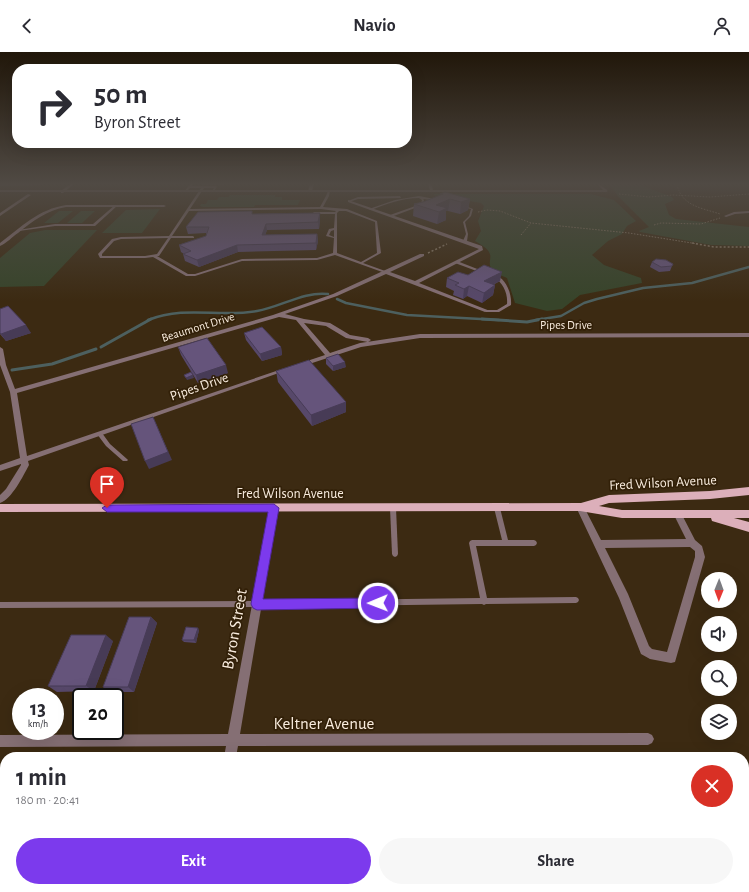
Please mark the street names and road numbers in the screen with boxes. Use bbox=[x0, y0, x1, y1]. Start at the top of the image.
street label: Beaumont Drive bbox=[160, 310, 236, 344]
street label: Pipes Drive bbox=[540, 319, 592, 331]
street label: Pipes Drive bbox=[168, 370, 230, 403]
street label: Fred Wilson Avenue bbox=[609, 473, 717, 493]
street label: Fred Wilson Avenue bbox=[236, 487, 344, 501]
street label: Byron Street bbox=[219, 587, 251, 671]
street label: Keltner Avenue bbox=[274, 715, 375, 732]

